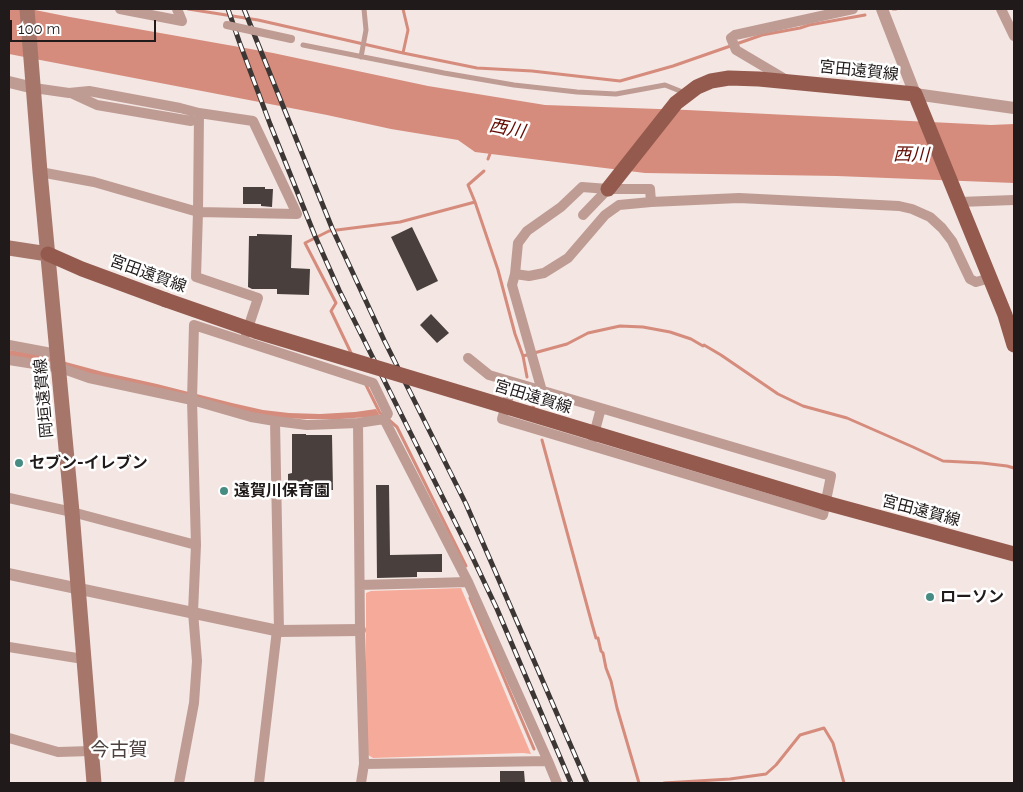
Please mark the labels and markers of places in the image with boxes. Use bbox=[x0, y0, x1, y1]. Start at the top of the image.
place label: セブン-イレブン bbox=[29, 453, 148, 473]
marker: セブン-イレブン bbox=[13, 457, 25, 469]
place label: 遠賀川保育園 bbox=[234, 481, 330, 501]
marker: 遠賀川保育園 bbox=[218, 485, 230, 497]
place label: ローソン bbox=[940, 587, 1004, 607]
marker: ローソン bbox=[924, 591, 936, 603]

